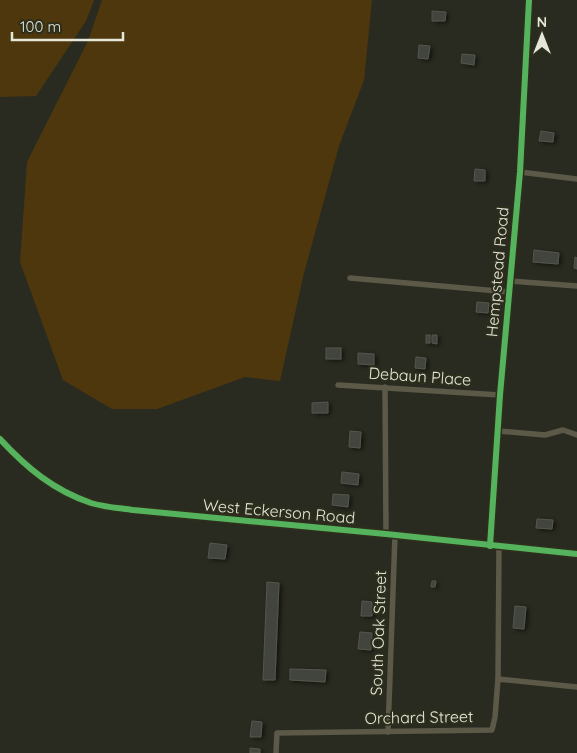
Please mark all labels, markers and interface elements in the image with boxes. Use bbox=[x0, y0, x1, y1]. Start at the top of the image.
scale bar bbox=[12, 10, 124, 42]
north arrow bbox=[517, 10, 567, 60]
text: N bbox=[537, 13, 547, 31]
text: 100 m bbox=[20, 17, 61, 36]
street label: Hempstead Road bbox=[481, 206, 513, 338]
street label: Debaun Place bbox=[368, 362, 472, 390]
street label: West Eckerson Road bbox=[202, 494, 356, 528]
street label: South Oak Street bbox=[366, 570, 390, 696]
street label: Orchard Street bbox=[364, 706, 474, 728]

